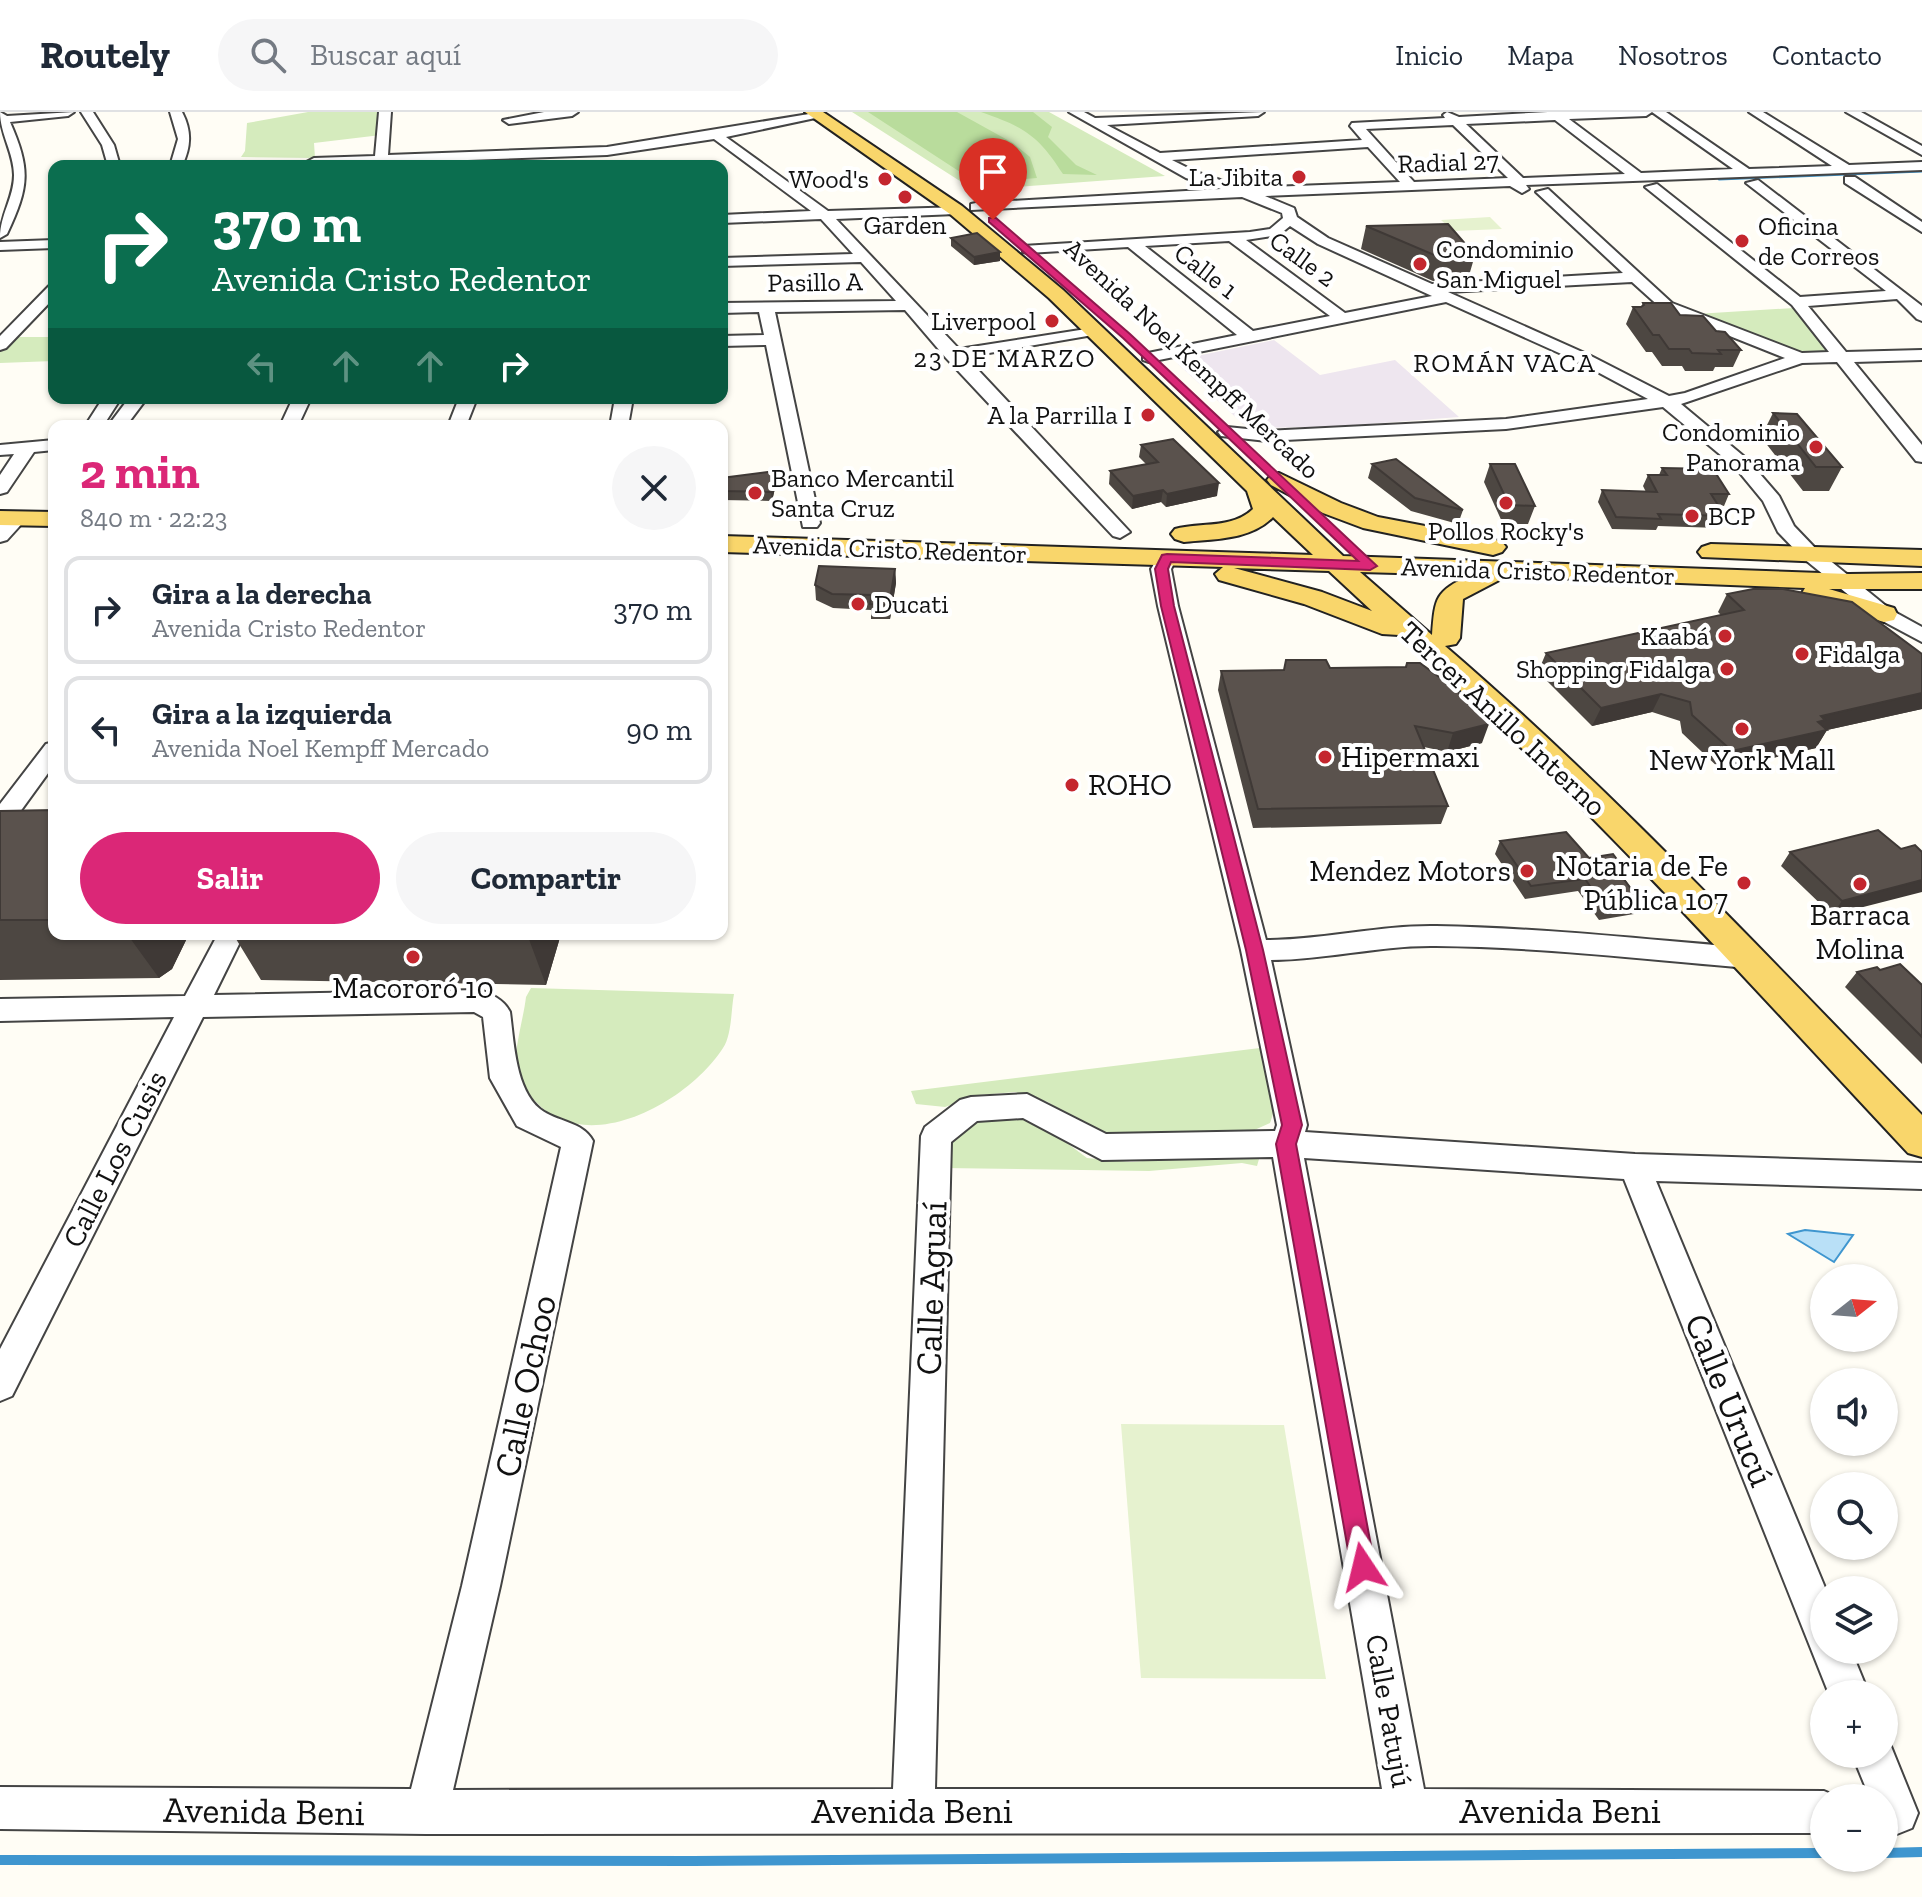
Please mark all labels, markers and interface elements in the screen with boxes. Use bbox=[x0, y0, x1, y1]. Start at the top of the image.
search box bbox=[218, 19, 778, 91]
text: Routely bbox=[40, 32, 170, 78]
icon: search bbox=[246, 33, 290, 77]
text: Buscar aquí bbox=[310, 37, 461, 73]
text: Inicio bbox=[1395, 39, 1463, 72]
text: Mapa bbox=[1507, 39, 1574, 72]
text: Nosotros bbox=[1618, 39, 1728, 72]
text: Contacto bbox=[1772, 39, 1882, 72]
pin bbox=[959, 138, 1027, 220]
street label: Radial 27 bbox=[1397, 144, 1499, 180]
icon: arrive bbox=[971, 150, 1015, 194]
place label: La Jibita bbox=[1189, 161, 1283, 193]
place label: Wood's bbox=[789, 163, 869, 195]
marker: La Jibita bbox=[1290, 168, 1308, 186]
marker: Wood's bbox=[876, 170, 894, 188]
marker: Garden bbox=[896, 188, 914, 206]
text: 370 m bbox=[212, 189, 361, 256]
icon: right bbox=[80, 192, 184, 296]
place label: Garden bbox=[864, 209, 947, 241]
place label: Oficina de Correos bbox=[1758, 210, 1879, 272]
street label: Calle 2 bbox=[1263, 224, 1343, 294]
street label: Avenida Noel Kempff Mercado bbox=[1058, 232, 1326, 486]
marker: Oficina de Correos bbox=[1733, 232, 1751, 250]
place label: Condominio San Miguel bbox=[1436, 233, 1574, 295]
street label: Calle 1 bbox=[1168, 236, 1244, 306]
marker: Condominio San Miguel bbox=[1411, 255, 1429, 273]
text: Avenida Cristo Redentor bbox=[212, 257, 592, 300]
street label: Pasillo A bbox=[767, 265, 864, 299]
place label: Liverpool bbox=[931, 305, 1036, 337]
marker: Liverpool bbox=[1043, 312, 1061, 330]
district label: 23 DE MARZO bbox=[914, 342, 1096, 374]
icon: left bbox=[240, 344, 284, 388]
icon: ahead bbox=[324, 344, 368, 388]
icon: ahead bbox=[408, 344, 452, 388]
icon: right bbox=[492, 344, 536, 388]
district label: ROMÁN VACA bbox=[1413, 347, 1597, 379]
place label: A la Parrilla I bbox=[988, 399, 1132, 431]
marker: A la Parrilla I bbox=[1139, 406, 1157, 424]
place label: Condominio Panorama bbox=[1662, 416, 1800, 478]
marker: Condominio Panorama bbox=[1807, 438, 1825, 456]
text: 2 min bbox=[80, 443, 200, 500]
button: close bbox=[612, 446, 696, 530]
place label: Banco Mercantil Santa Cruz bbox=[771, 462, 954, 524]
marker: Banco Mercantil Santa Cruz bbox=[746, 484, 764, 502]
marker: Pollos Rocky's bbox=[1497, 494, 1515, 512]
place label: BCP bbox=[1708, 500, 1756, 532]
text: 840 m · 22:23 bbox=[80, 502, 228, 534]
marker: BCP bbox=[1683, 507, 1701, 525]
place label: Pollos Rocky's bbox=[1428, 515, 1584, 547]
street label: Avenida Cristo Redentor bbox=[752, 528, 1028, 570]
street label: Avenida Cristo Redentor bbox=[1400, 550, 1676, 592]
text: Gira a la derecha bbox=[152, 576, 372, 612]
icon: right bbox=[84, 588, 128, 632]
place label: Ducati bbox=[874, 588, 948, 620]
text: 370 m bbox=[613, 592, 692, 628]
marker: Ducati bbox=[849, 595, 867, 613]
text: Avenida Cristo Redentor bbox=[152, 612, 426, 644]
street label: Tercer Anillo Interno bbox=[1392, 614, 1614, 824]
place label: Kaabá bbox=[1641, 620, 1709, 652]
marker: Kaabá bbox=[1716, 627, 1734, 645]
place label: Fidalga bbox=[1818, 638, 1901, 670]
marker: Fidalga bbox=[1793, 645, 1811, 663]
place label: Shopping Fidalga bbox=[1516, 653, 1711, 685]
marker: Shopping Fidalga bbox=[1718, 660, 1736, 678]
text: Gira a la izquierda bbox=[152, 696, 392, 732]
icon: left bbox=[84, 708, 128, 752]
text: 90 m bbox=[626, 712, 692, 748]
marker: New York Mall bbox=[1733, 720, 1751, 738]
text: Avenida Noel Kempff Mercado bbox=[152, 732, 489, 764]
place label: Hipermaxi bbox=[1341, 739, 1479, 775]
place label: New York Mall bbox=[1649, 742, 1835, 778]
marker: Hipermaxi bbox=[1316, 748, 1334, 766]
place label: ROHO bbox=[1088, 767, 1172, 803]
marker: ROHO bbox=[1063, 776, 1081, 794]
button: Salir bbox=[80, 832, 380, 924]
button: Compartir bbox=[396, 832, 696, 924]
place label: Notaria de Fe Pública 107 bbox=[1556, 848, 1728, 918]
place label: Mendez Motors bbox=[1309, 853, 1511, 889]
marker: Mendez Motors bbox=[1518, 862, 1536, 880]
marker: Notaria de Fe Pública 107 bbox=[1735, 874, 1753, 892]
marker: Barraca Molina bbox=[1851, 875, 1869, 893]
place label: Barraca Molina bbox=[1810, 897, 1910, 967]
marker: Macororó 10 bbox=[404, 948, 422, 966]
place label: Macororó 10 bbox=[332, 970, 494, 1006]
street label: Calle Los Cusis bbox=[55, 1065, 175, 1253]
street label: Calle Aguaí bbox=[906, 1200, 956, 1376]
north arrow bbox=[1810, 1264, 1898, 1352]
map controls bbox=[1810, 1264, 1898, 1872]
street label: Calle Ochoo bbox=[485, 1291, 565, 1481]
street label: Calle Urucú bbox=[1676, 1308, 1784, 1492]
button: sound bbox=[1810, 1368, 1898, 1456]
button: search bbox=[1810, 1472, 1898, 1560]
position arrow bbox=[1321, 1525, 1405, 1609]
button: layers bbox=[1810, 1576, 1898, 1664]
street label: Calle Patujú bbox=[1358, 1632, 1420, 1790]
button: + bbox=[1810, 1680, 1898, 1768]
button: − bbox=[1810, 1784, 1898, 1872]
street label: Avenida Beni bbox=[163, 1788, 365, 1834]
street label: Avenida Beni bbox=[811, 1789, 1013, 1832]
street label: Avenida Beni bbox=[1459, 1789, 1661, 1832]

